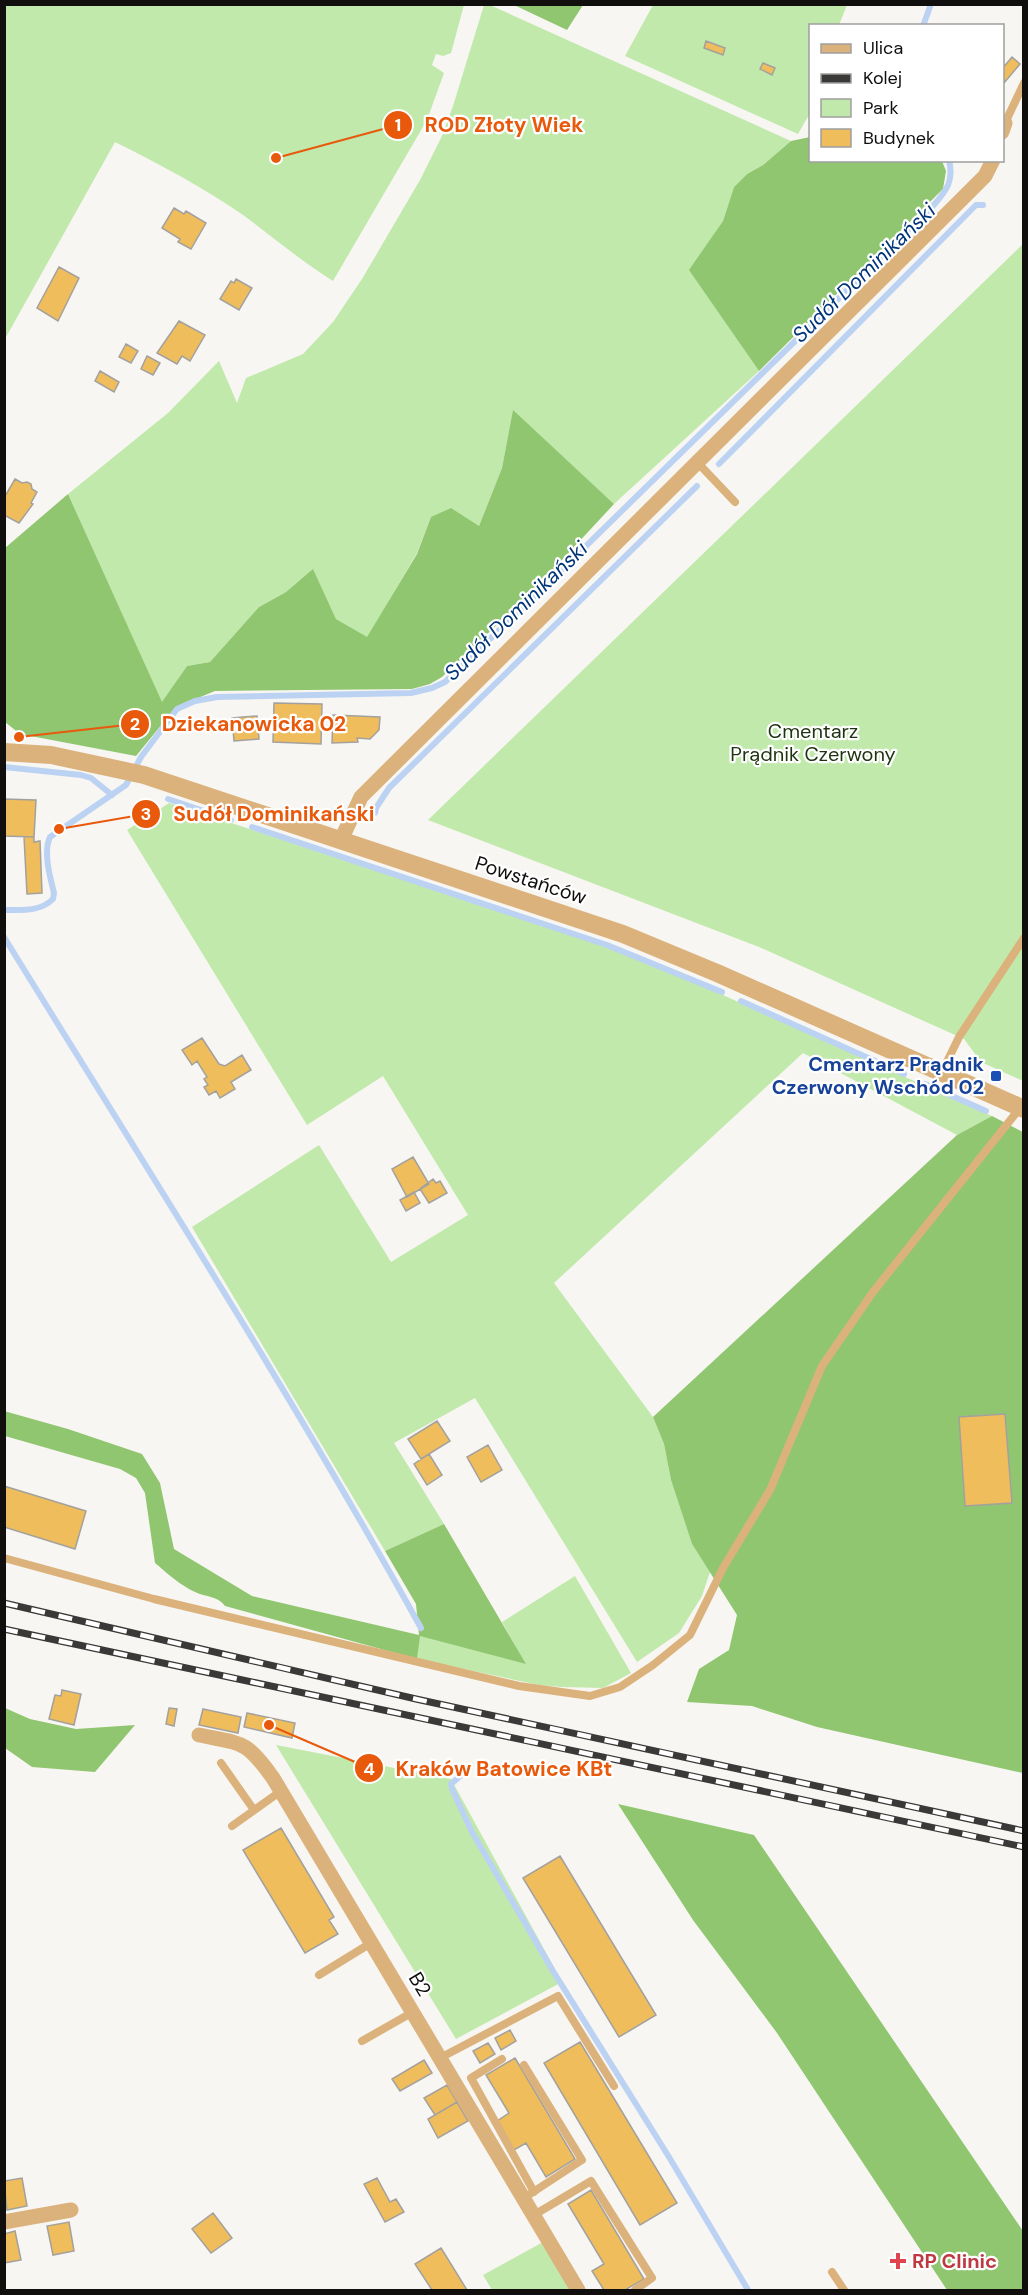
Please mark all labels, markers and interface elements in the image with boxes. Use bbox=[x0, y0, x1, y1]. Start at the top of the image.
legend bbox=[809, 24, 1004, 162]
text: Ulica bbox=[863, 36, 903, 60]
text: Kolej bbox=[863, 66, 902, 90]
text: Park bbox=[863, 96, 899, 120]
callout: ROD Złoty Wiek bbox=[383, 105, 596, 144]
text: ROD Złoty Wiek bbox=[425, 111, 583, 139]
text: 1 bbox=[395, 113, 401, 137]
text: Budynek bbox=[863, 126, 935, 150]
water label: Sudół Dominikański bbox=[786, 197, 942, 349]
water label: Sudół Dominikański bbox=[438, 535, 594, 687]
callout: Dziekanowicka 02 bbox=[120, 704, 358, 743]
text: Dziekanowicka 02 bbox=[162, 710, 346, 738]
text: 2 bbox=[130, 712, 140, 736]
park label: Cmentarz Prądnik Czerwony bbox=[730, 718, 896, 767]
callout: Sudół Dominikański bbox=[131, 794, 386, 833]
text: Sudół Dominikański bbox=[173, 800, 375, 828]
text: 3 bbox=[141, 802, 151, 826]
street label: Powstańców bbox=[472, 850, 590, 910]
place label: Cmentarz Prądnik Czerwony Wschód 02 bbox=[772, 1051, 984, 1100]
marker: Cmentarz Prądnik Czerwony Wschód 02 bbox=[989, 1069, 1003, 1083]
callout: Kraków Batowice KBt bbox=[354, 1749, 625, 1788]
text: Kraków Batowice KBt bbox=[396, 1755, 612, 1783]
text: 4 bbox=[363, 1757, 375, 1781]
street label: B2 bbox=[403, 1967, 437, 2001]
place label: RP Clinic bbox=[912, 2248, 997, 2274]
marker: RP Clinic bbox=[889, 2252, 907, 2270]

